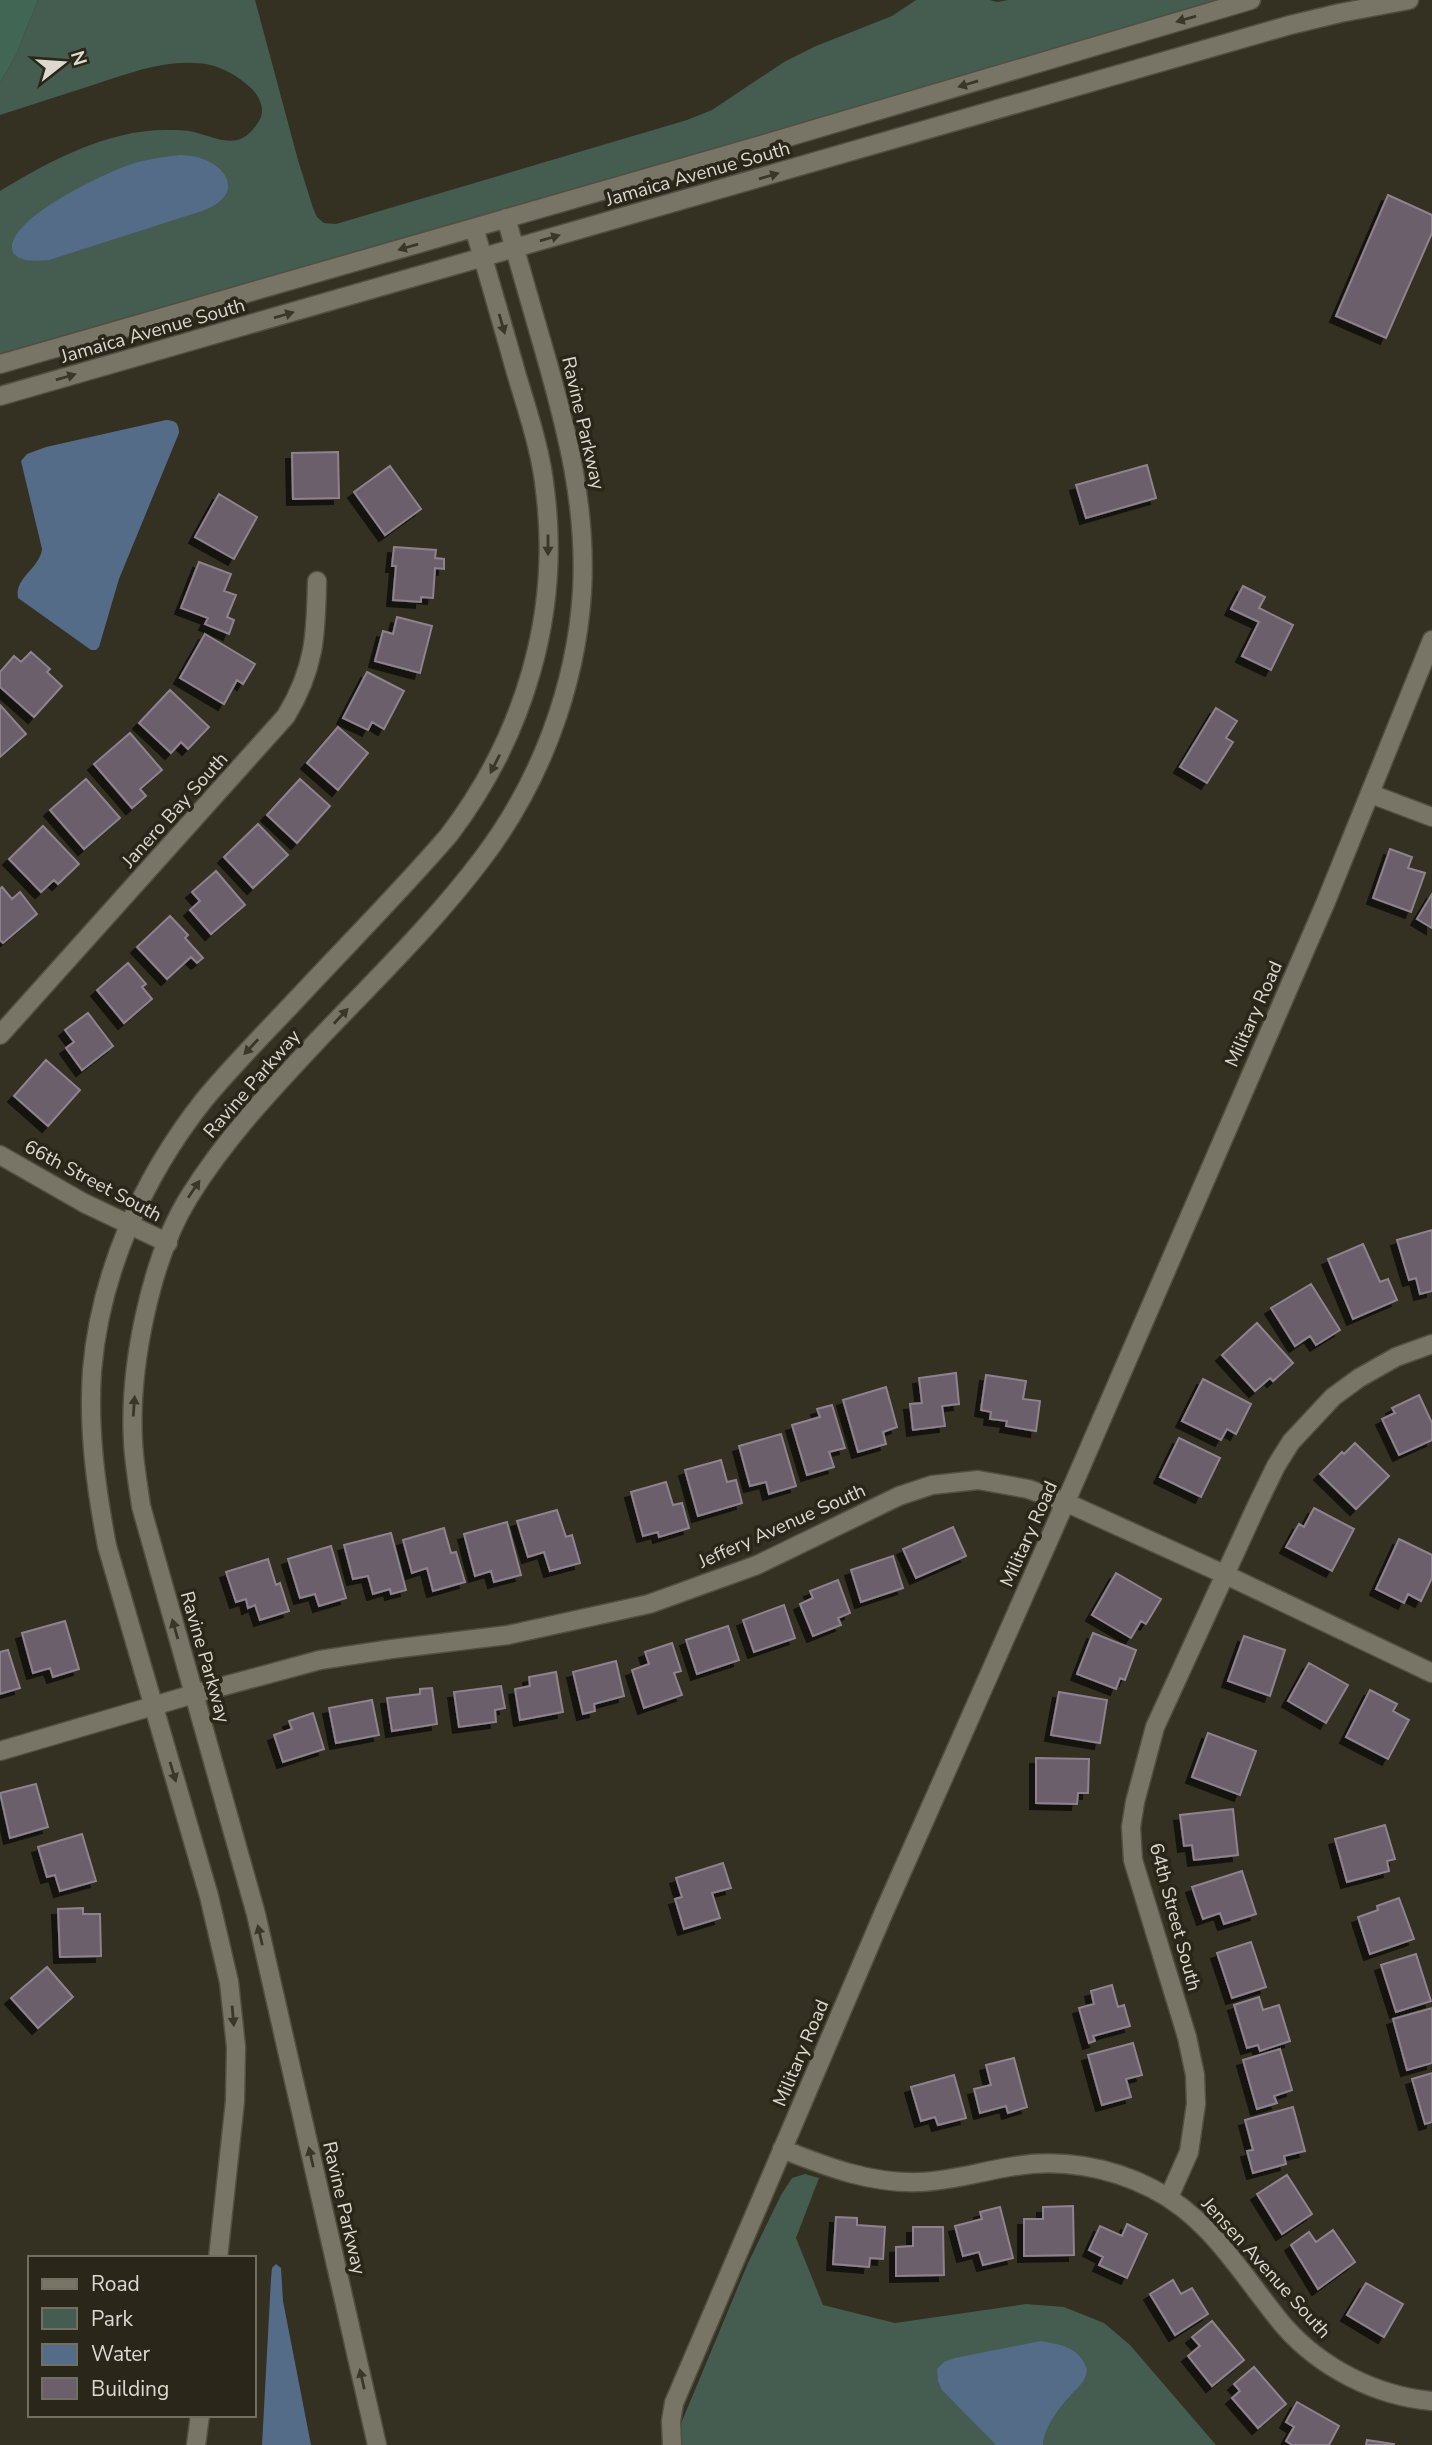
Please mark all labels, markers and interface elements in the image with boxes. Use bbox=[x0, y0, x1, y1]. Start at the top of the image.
one-way arrow bbox=[1175, 15, 1196, 25]
north arrow bbox=[28, 28, 98, 98]
text: N bbox=[64, 48, 93, 69]
one-way arrow bbox=[957, 80, 978, 90]
street label: Jamaica Avenue South bbox=[602, 135, 793, 213]
one-way arrow bbox=[758, 170, 779, 180]
one-way arrow bbox=[540, 233, 561, 243]
one-way arrow bbox=[398, 243, 419, 253]
street label: Jamaica Avenue South bbox=[57, 292, 248, 370]
one-way arrow bbox=[274, 309, 295, 319]
one-way arrow bbox=[497, 313, 508, 335]
street label: Ravine Parkway bbox=[555, 354, 611, 492]
one-way arrow bbox=[55, 372, 76, 382]
one-way arrow bbox=[543, 535, 554, 557]
street label: Janero Bay South bbox=[115, 747, 234, 874]
one-way arrow bbox=[489, 754, 501, 774]
street label: Military Road bbox=[1219, 957, 1289, 1071]
one-way arrow bbox=[332, 1008, 348, 1025]
street label: Ravine Parkway bbox=[198, 1024, 307, 1144]
one-way arrow bbox=[244, 1038, 260, 1055]
street label: 66th Street South bbox=[20, 1134, 166, 1228]
one-way arrow bbox=[187, 1180, 200, 1199]
one-way arrow bbox=[128, 1395, 139, 1417]
street label: Jeffery Avenue South bbox=[693, 1477, 870, 1575]
street label: Military Road bbox=[994, 1477, 1064, 1591]
street label: Ravine Parkway bbox=[174, 1588, 236, 1726]
one-way arrow bbox=[169, 1617, 180, 1639]
one-way arrow bbox=[168, 1761, 178, 1782]
street label: 64th Street South bbox=[1143, 1840, 1207, 1994]
one-way arrow bbox=[255, 1924, 266, 1946]
street label: Military Road bbox=[767, 1996, 835, 2110]
one-way arrow bbox=[228, 2005, 239, 2027]
street label: Ravine Parkway bbox=[316, 2139, 372, 2277]
one-way arrow bbox=[305, 2146, 316, 2168]
street label: Jensen Avenue South bbox=[1195, 2191, 1337, 2344]
legend bbox=[28, 2256, 256, 2417]
text: Road bbox=[91, 2270, 140, 2298]
text: Park bbox=[91, 2305, 133, 2333]
text: Water bbox=[91, 2340, 150, 2368]
one-way arrow bbox=[356, 2367, 367, 2389]
text: Building bbox=[91, 2375, 169, 2403]

